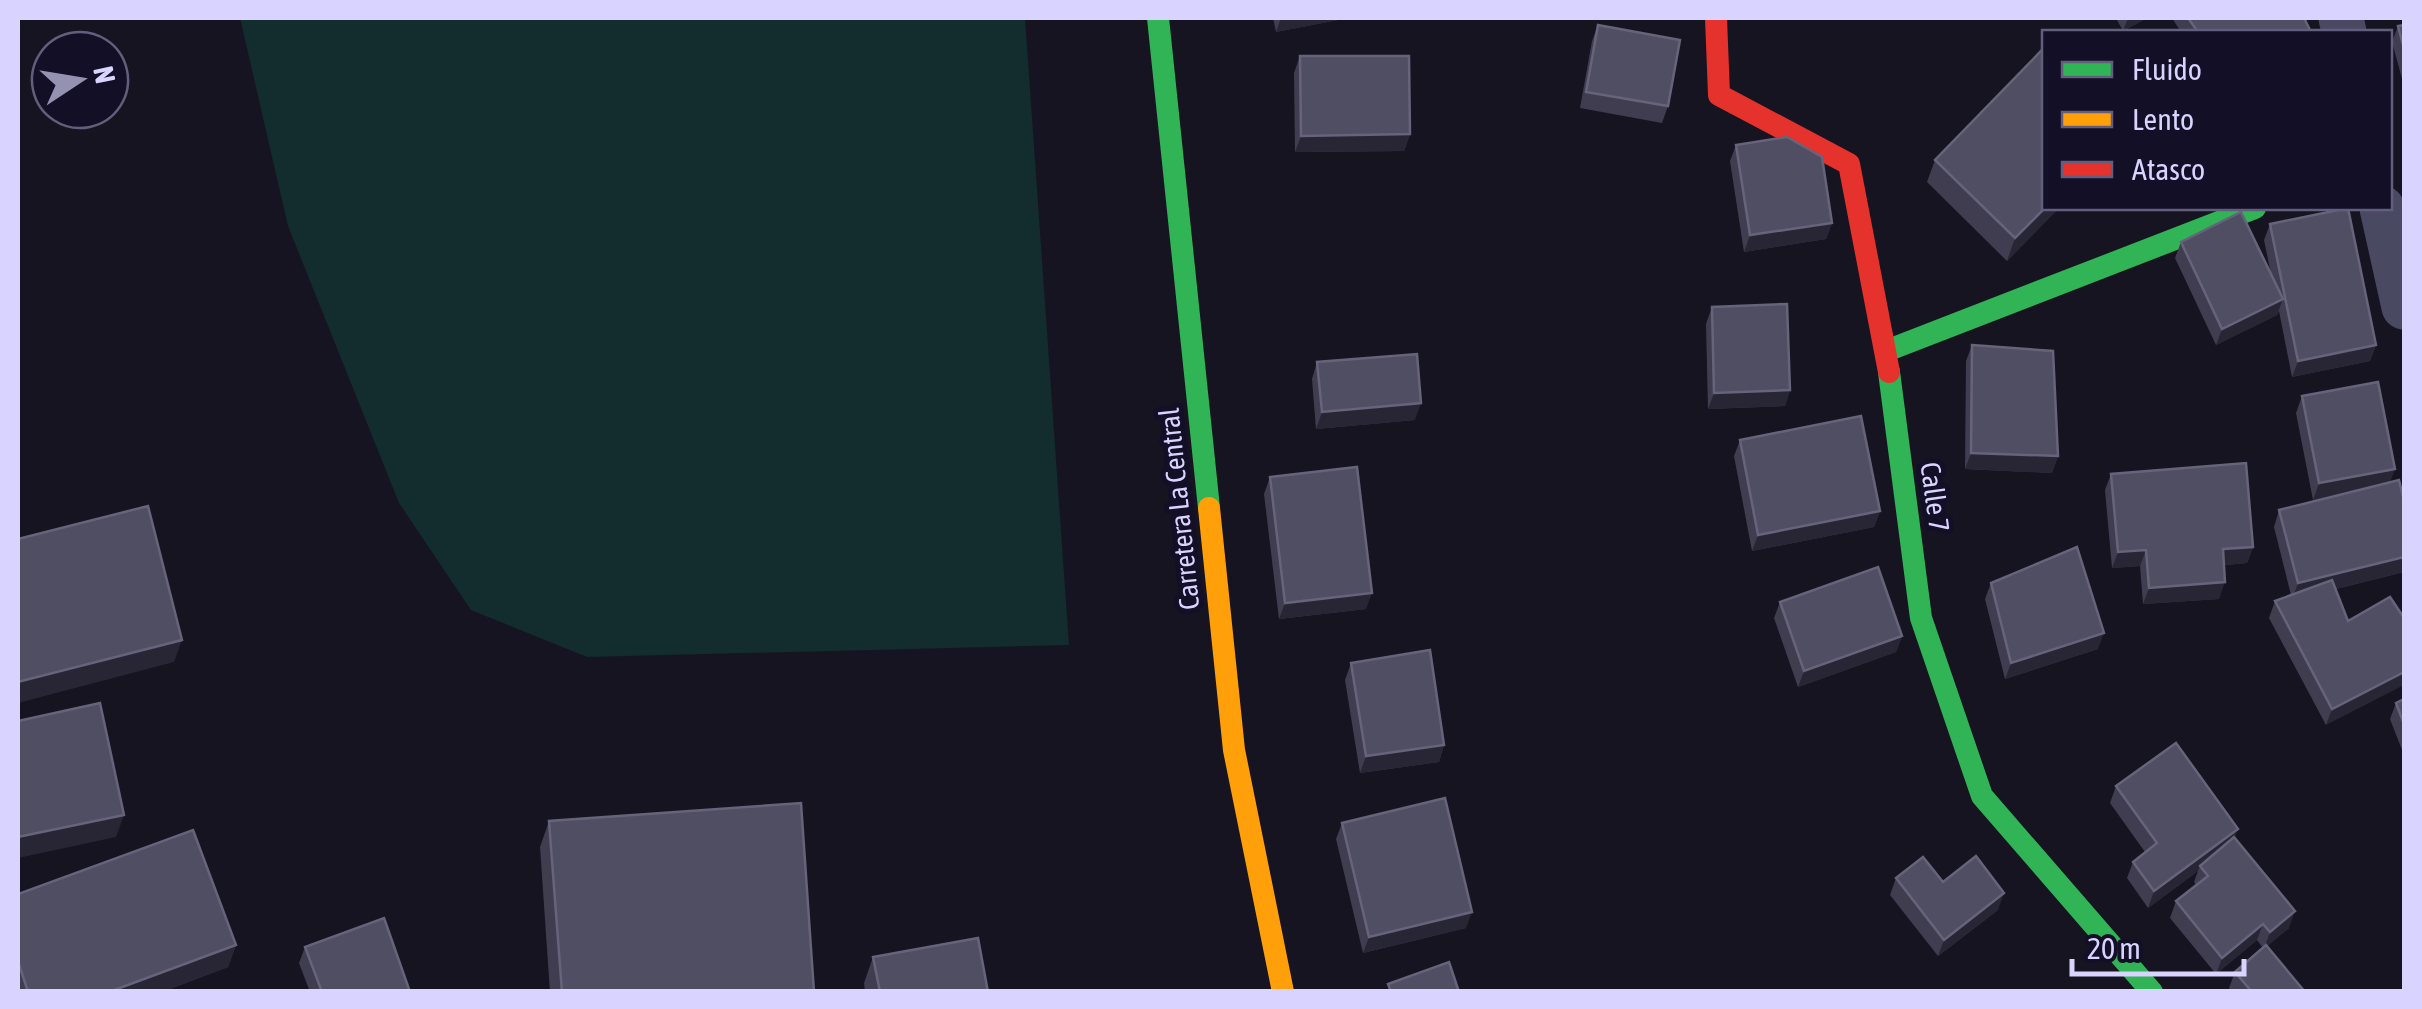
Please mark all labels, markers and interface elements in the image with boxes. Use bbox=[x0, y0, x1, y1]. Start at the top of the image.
north arrow bbox=[30, 30, 130, 130]
legend bbox=[2042, 30, 2392, 210]
text: Fluido bbox=[2132, 52, 2202, 86]
text: N bbox=[87, 63, 122, 86]
text: Lento bbox=[2132, 102, 2194, 136]
text: Atasco bbox=[2132, 152, 2205, 186]
street label: Carretera La Central bbox=[1152, 406, 1206, 611]
street label: Calle 7 bbox=[1914, 460, 1956, 534]
scale bar bbox=[2072, 914, 2244, 976]
text: 20 m bbox=[2087, 931, 2141, 965]

